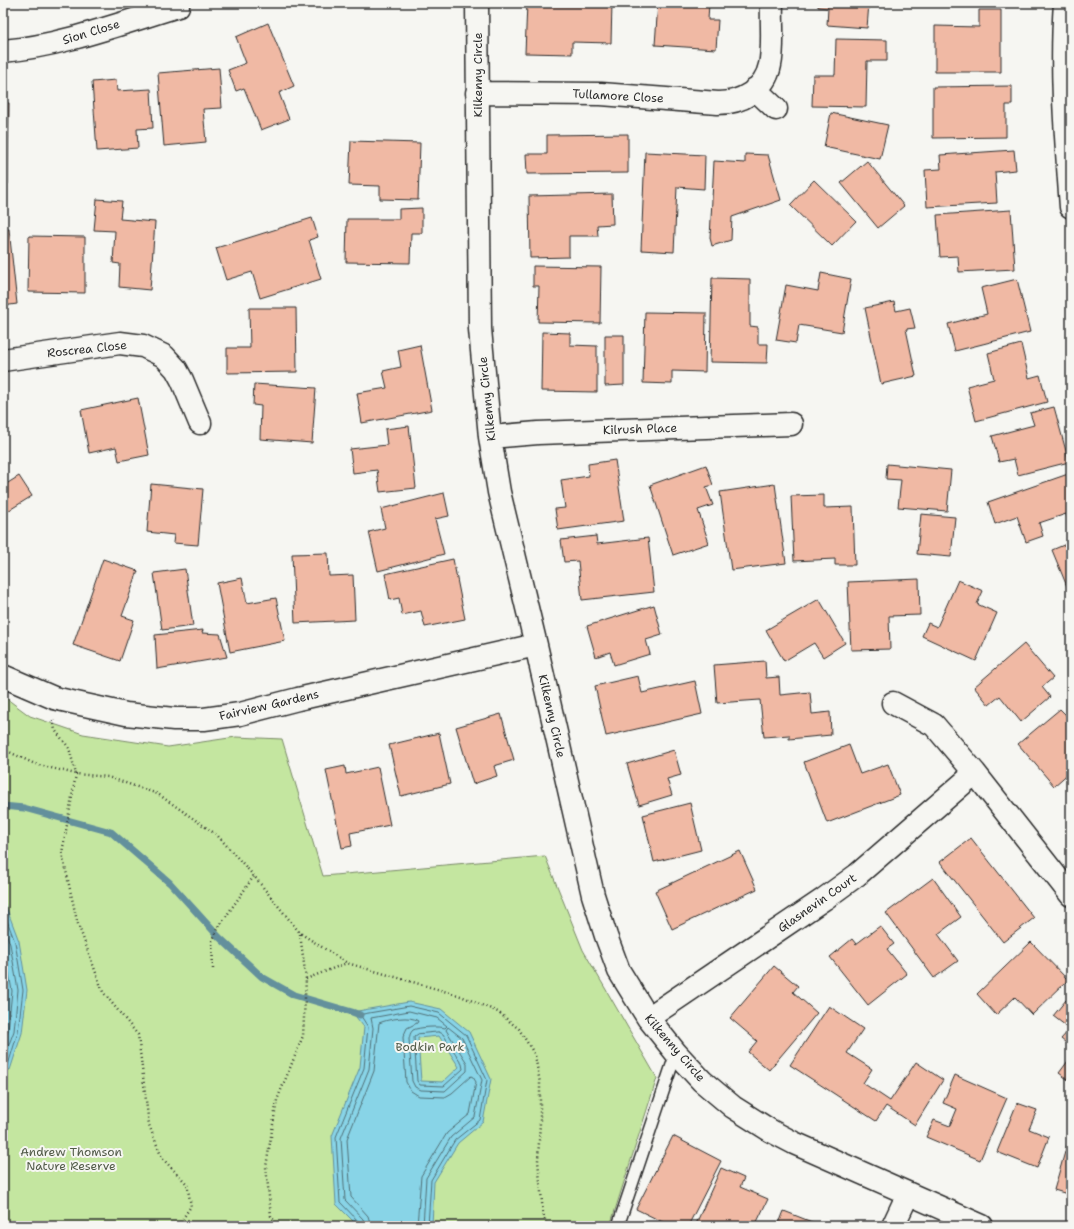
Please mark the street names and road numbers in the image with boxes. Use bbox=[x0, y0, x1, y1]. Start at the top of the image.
street label: Sion Close bbox=[60, 16, 122, 48]
street label: Kilkenny Circle bbox=[470, 32, 486, 117]
street label: Tullamore Close bbox=[572, 86, 664, 106]
street label: Roscrea Close bbox=[46, 337, 128, 361]
street label: Kilkenny Circle bbox=[475, 356, 499, 442]
street label: Kilrush Place bbox=[603, 420, 678, 438]
street label: Kilkenny Circle bbox=[535, 673, 569, 759]
street label: Fairview Gardens bbox=[218, 686, 321, 724]
street label: Glasnevin Court bbox=[775, 870, 859, 936]
street label: Kilkenny Circle bbox=[641, 1011, 709, 1085]

